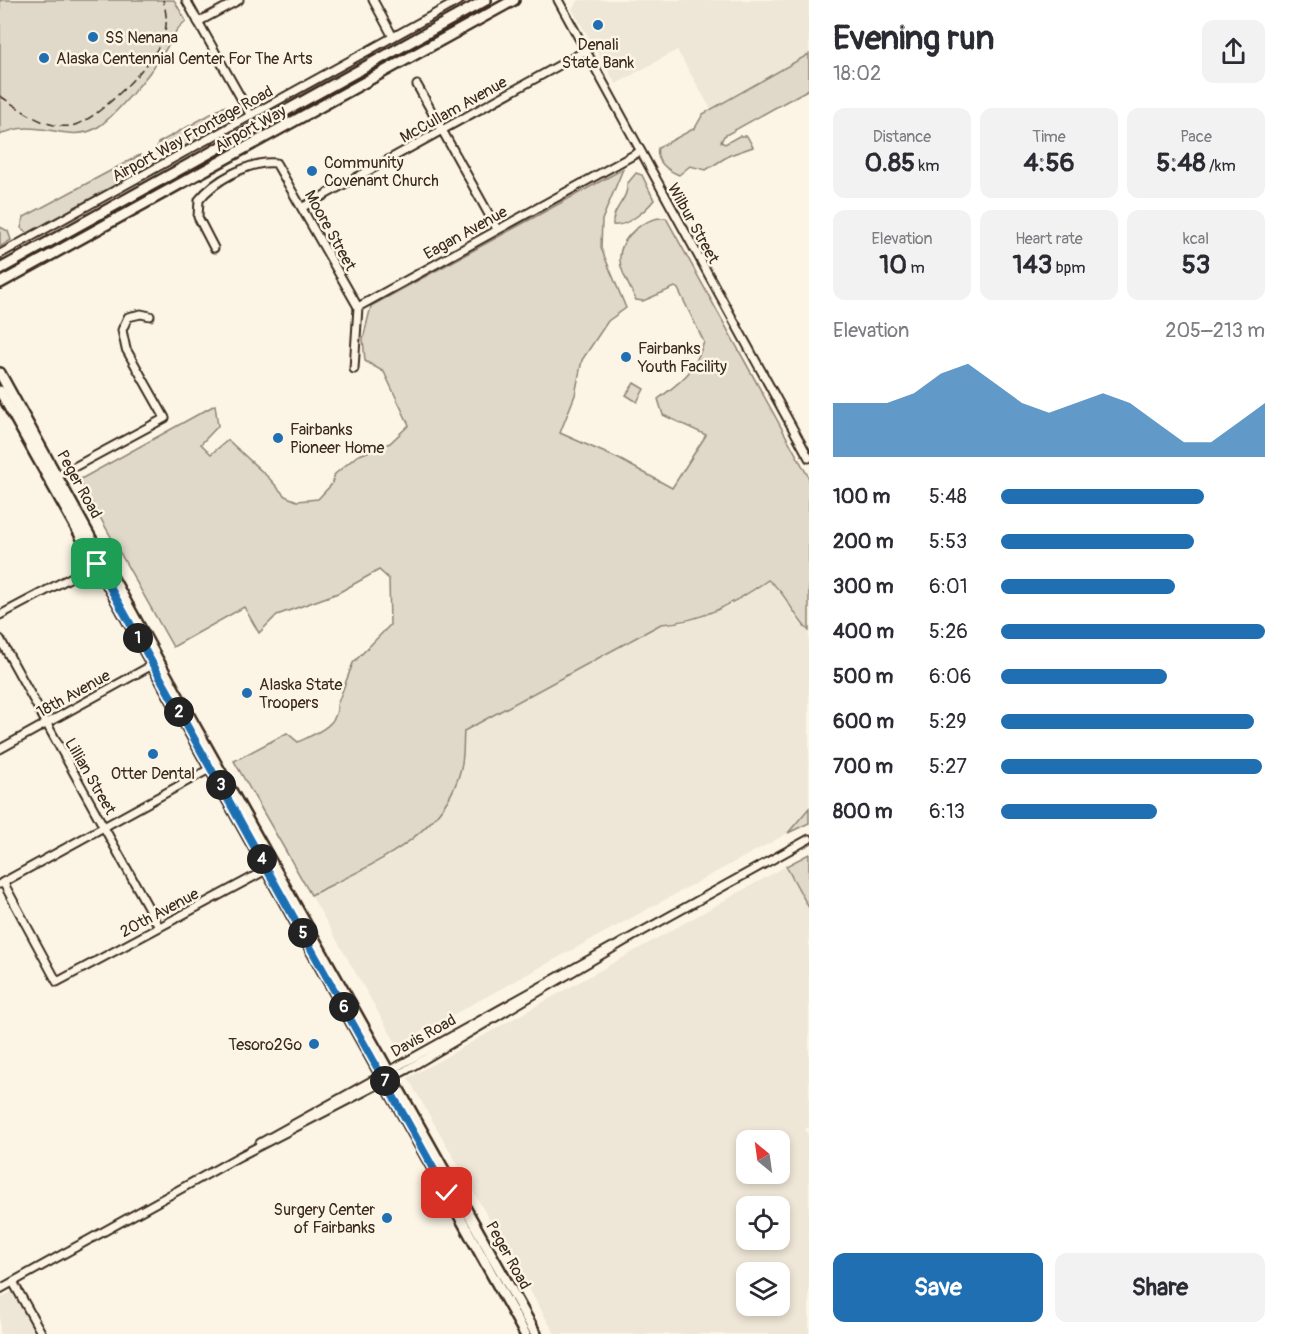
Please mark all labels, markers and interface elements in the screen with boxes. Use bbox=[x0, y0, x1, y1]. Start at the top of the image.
marker: Denali State Bank bbox=[591, 18, 605, 32]
text: Evening run bbox=[833, 18, 994, 59]
button: share bbox=[1202, 20, 1265, 83]
place label: SS Nenana bbox=[105, 28, 178, 48]
marker: SS Nenana bbox=[86, 30, 100, 44]
place label: Denali State Bank bbox=[562, 35, 634, 73]
place label: Alaska Centennial Center For The Arts bbox=[56, 49, 312, 69]
marker: Alaska Centennial Center For The Arts bbox=[37, 51, 51, 65]
text: 18:02 bbox=[833, 61, 881, 86]
street label: McCullam Avenue bbox=[396, 72, 511, 148]
street label: Airport Way Frontage Road bbox=[109, 81, 276, 186]
street label: Airport Way bbox=[211, 101, 290, 157]
text: Distance bbox=[873, 127, 931, 147]
text: Time bbox=[1032, 127, 1066, 147]
text: Pace bbox=[1180, 127, 1212, 147]
text: 0.85 bbox=[864, 147, 915, 179]
text: 4:56 bbox=[1023, 147, 1075, 179]
text: 5:48 bbox=[1156, 147, 1206, 179]
place label: Community Covenant Church bbox=[324, 153, 439, 191]
text: km bbox=[915, 156, 940, 176]
text: /km bbox=[1206, 156, 1236, 176]
marker: Community Covenant Church bbox=[305, 164, 319, 178]
street label: Wilbur Street bbox=[663, 180, 724, 268]
street label: Moore Street bbox=[300, 187, 361, 275]
street label: Eagan Avenue bbox=[420, 202, 511, 264]
text: Elevation bbox=[872, 229, 932, 249]
text: Heart rate bbox=[1015, 229, 1083, 249]
text: kcal bbox=[1183, 229, 1209, 249]
text: 10 bbox=[879, 249, 907, 281]
text: 143 bbox=[1013, 249, 1052, 281]
text: 53 bbox=[1182, 249, 1210, 281]
text: m bbox=[907, 258, 925, 278]
text: bpm bbox=[1052, 258, 1085, 278]
text: Elevation bbox=[833, 318, 909, 343]
text: 205–213 m bbox=[1165, 318, 1265, 343]
place label: Fairbanks Youth Facility bbox=[637, 339, 727, 377]
marker: Fairbanks Youth Facility bbox=[619, 350, 633, 364]
place label: Fairbanks Pioneer Home bbox=[290, 420, 385, 458]
marker: Fairbanks Pioneer Home bbox=[271, 431, 285, 445]
street label: Peger Road bbox=[52, 447, 106, 522]
text: 100 m bbox=[833, 484, 890, 509]
text: 5:48 bbox=[929, 484, 967, 509]
text: 200 m bbox=[833, 529, 894, 554]
text: 5:53 bbox=[929, 529, 967, 554]
pin bbox=[71, 538, 122, 589]
icon: arrive bbox=[80, 547, 113, 580]
text: 300 m bbox=[833, 574, 894, 599]
text: 6:01 bbox=[929, 574, 967, 599]
text: 400 m bbox=[833, 619, 894, 644]
text: 5:26 bbox=[929, 619, 968, 644]
pin: 1 bbox=[123, 623, 153, 653]
text: 1 bbox=[135, 628, 141, 648]
text: 500 m bbox=[833, 664, 893, 689]
text: 6:06 bbox=[929, 664, 971, 689]
street label: 18th Avenue bbox=[33, 665, 114, 722]
place label: Alaska State Troopers bbox=[259, 675, 343, 713]
marker: Alaska State Troopers bbox=[240, 686, 254, 700]
pin: 2 bbox=[164, 697, 194, 727]
text: 2 bbox=[175, 702, 183, 722]
text: 600 m bbox=[833, 709, 894, 734]
text: 5:29 bbox=[929, 709, 967, 734]
street label: Lillian Street bbox=[60, 735, 120, 819]
marker: Otter Dental bbox=[146, 747, 160, 761]
text: 700 m bbox=[833, 754, 893, 779]
text: 5:27 bbox=[929, 754, 967, 779]
place label: Otter Dental bbox=[111, 764, 195, 784]
pin: 3 bbox=[206, 770, 236, 800]
text: 3 bbox=[217, 775, 225, 795]
text: 800 m bbox=[833, 799, 893, 824]
text: 6:13 bbox=[929, 799, 965, 824]
pin: 4 bbox=[247, 844, 277, 874]
text: 4 bbox=[257, 849, 267, 869]
street label: 20th Avenue bbox=[117, 884, 202, 942]
pin: 5 bbox=[288, 918, 318, 948]
text: 5 bbox=[299, 923, 307, 943]
pin: 6 bbox=[329, 992, 359, 1022]
text: 6 bbox=[339, 997, 349, 1017]
street label: Davis Road bbox=[387, 1010, 460, 1062]
place label: Tesoro2Go bbox=[228, 1035, 302, 1055]
marker: Tesoro2Go bbox=[307, 1037, 321, 1051]
pin: 7 bbox=[370, 1066, 400, 1096]
text: 7 bbox=[381, 1071, 389, 1091]
north arrow bbox=[736, 1130, 790, 1184]
map controls bbox=[736, 1130, 790, 1316]
pin bbox=[421, 1167, 472, 1218]
icon: check bbox=[430, 1176, 463, 1209]
button: locate bbox=[736, 1196, 790, 1250]
place label: Surgery Center of Fairbanks bbox=[274, 1200, 375, 1238]
marker: Surgery Center of Fairbanks bbox=[380, 1211, 394, 1225]
street label: Peger Road bbox=[481, 1218, 535, 1293]
button: Save bbox=[833, 1253, 1043, 1322]
button: Share bbox=[1055, 1253, 1265, 1322]
button: layers bbox=[736, 1262, 790, 1316]

